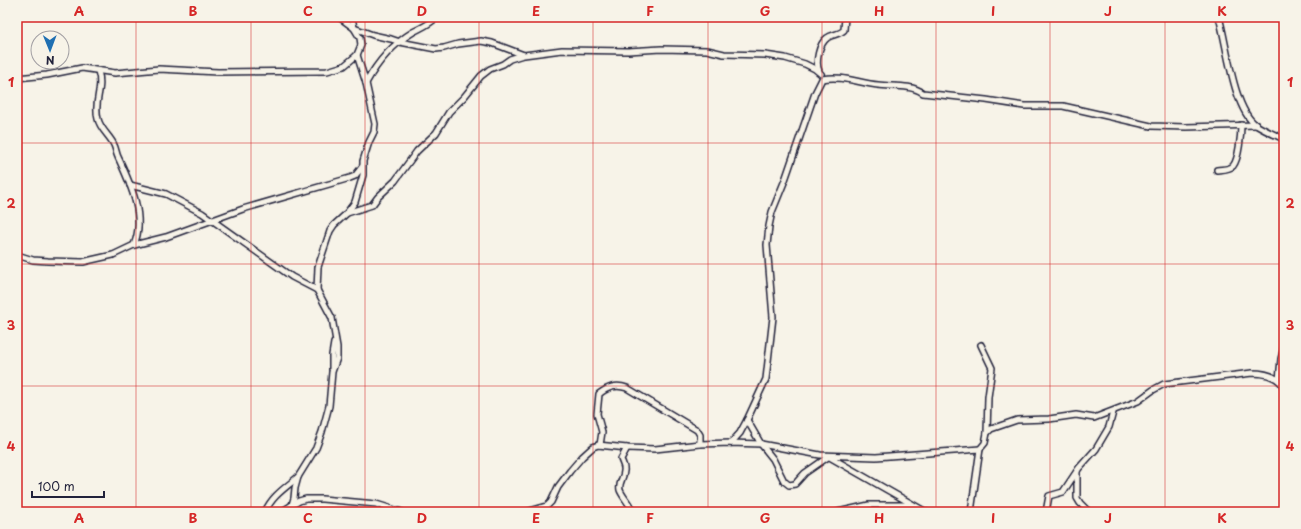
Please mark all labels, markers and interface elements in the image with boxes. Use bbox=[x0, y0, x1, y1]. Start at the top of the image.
text: A bbox=[74, 1, 84, 20]
text: B bbox=[189, 1, 198, 20]
text: C bbox=[303, 1, 313, 20]
text: D bbox=[417, 1, 427, 20]
text: E bbox=[532, 1, 540, 20]
text: F bbox=[646, 1, 654, 20]
text: G bbox=[760, 1, 770, 20]
text: H bbox=[874, 1, 884, 20]
text: I bbox=[991, 1, 995, 20]
text: J bbox=[1104, 1, 1112, 20]
text: K bbox=[1217, 1, 1227, 20]
north arrow bbox=[30, 30, 70, 70]
text: N bbox=[45, 52, 55, 69]
text: 1 bbox=[8, 72, 14, 91]
text: 1 bbox=[1287, 72, 1293, 91]
text: 2 bbox=[6, 193, 16, 212]
text: 2 bbox=[1285, 193, 1295, 212]
text: 3 bbox=[7, 315, 16, 334]
text: 3 bbox=[1286, 315, 1295, 334]
text: 4 bbox=[7, 436, 16, 455]
text: 4 bbox=[1286, 436, 1295, 455]
scale bar bbox=[32, 473, 104, 499]
text: 100 m bbox=[38, 477, 75, 495]
text: A bbox=[74, 508, 84, 527]
text: B bbox=[189, 508, 198, 527]
text: C bbox=[303, 508, 313, 527]
text: D bbox=[417, 508, 427, 527]
text: E bbox=[532, 508, 540, 527]
text: F bbox=[646, 508, 654, 527]
text: G bbox=[760, 508, 770, 527]
text: H bbox=[874, 508, 884, 527]
text: I bbox=[991, 508, 995, 527]
text: J bbox=[1104, 508, 1112, 527]
text: K bbox=[1217, 508, 1227, 527]

